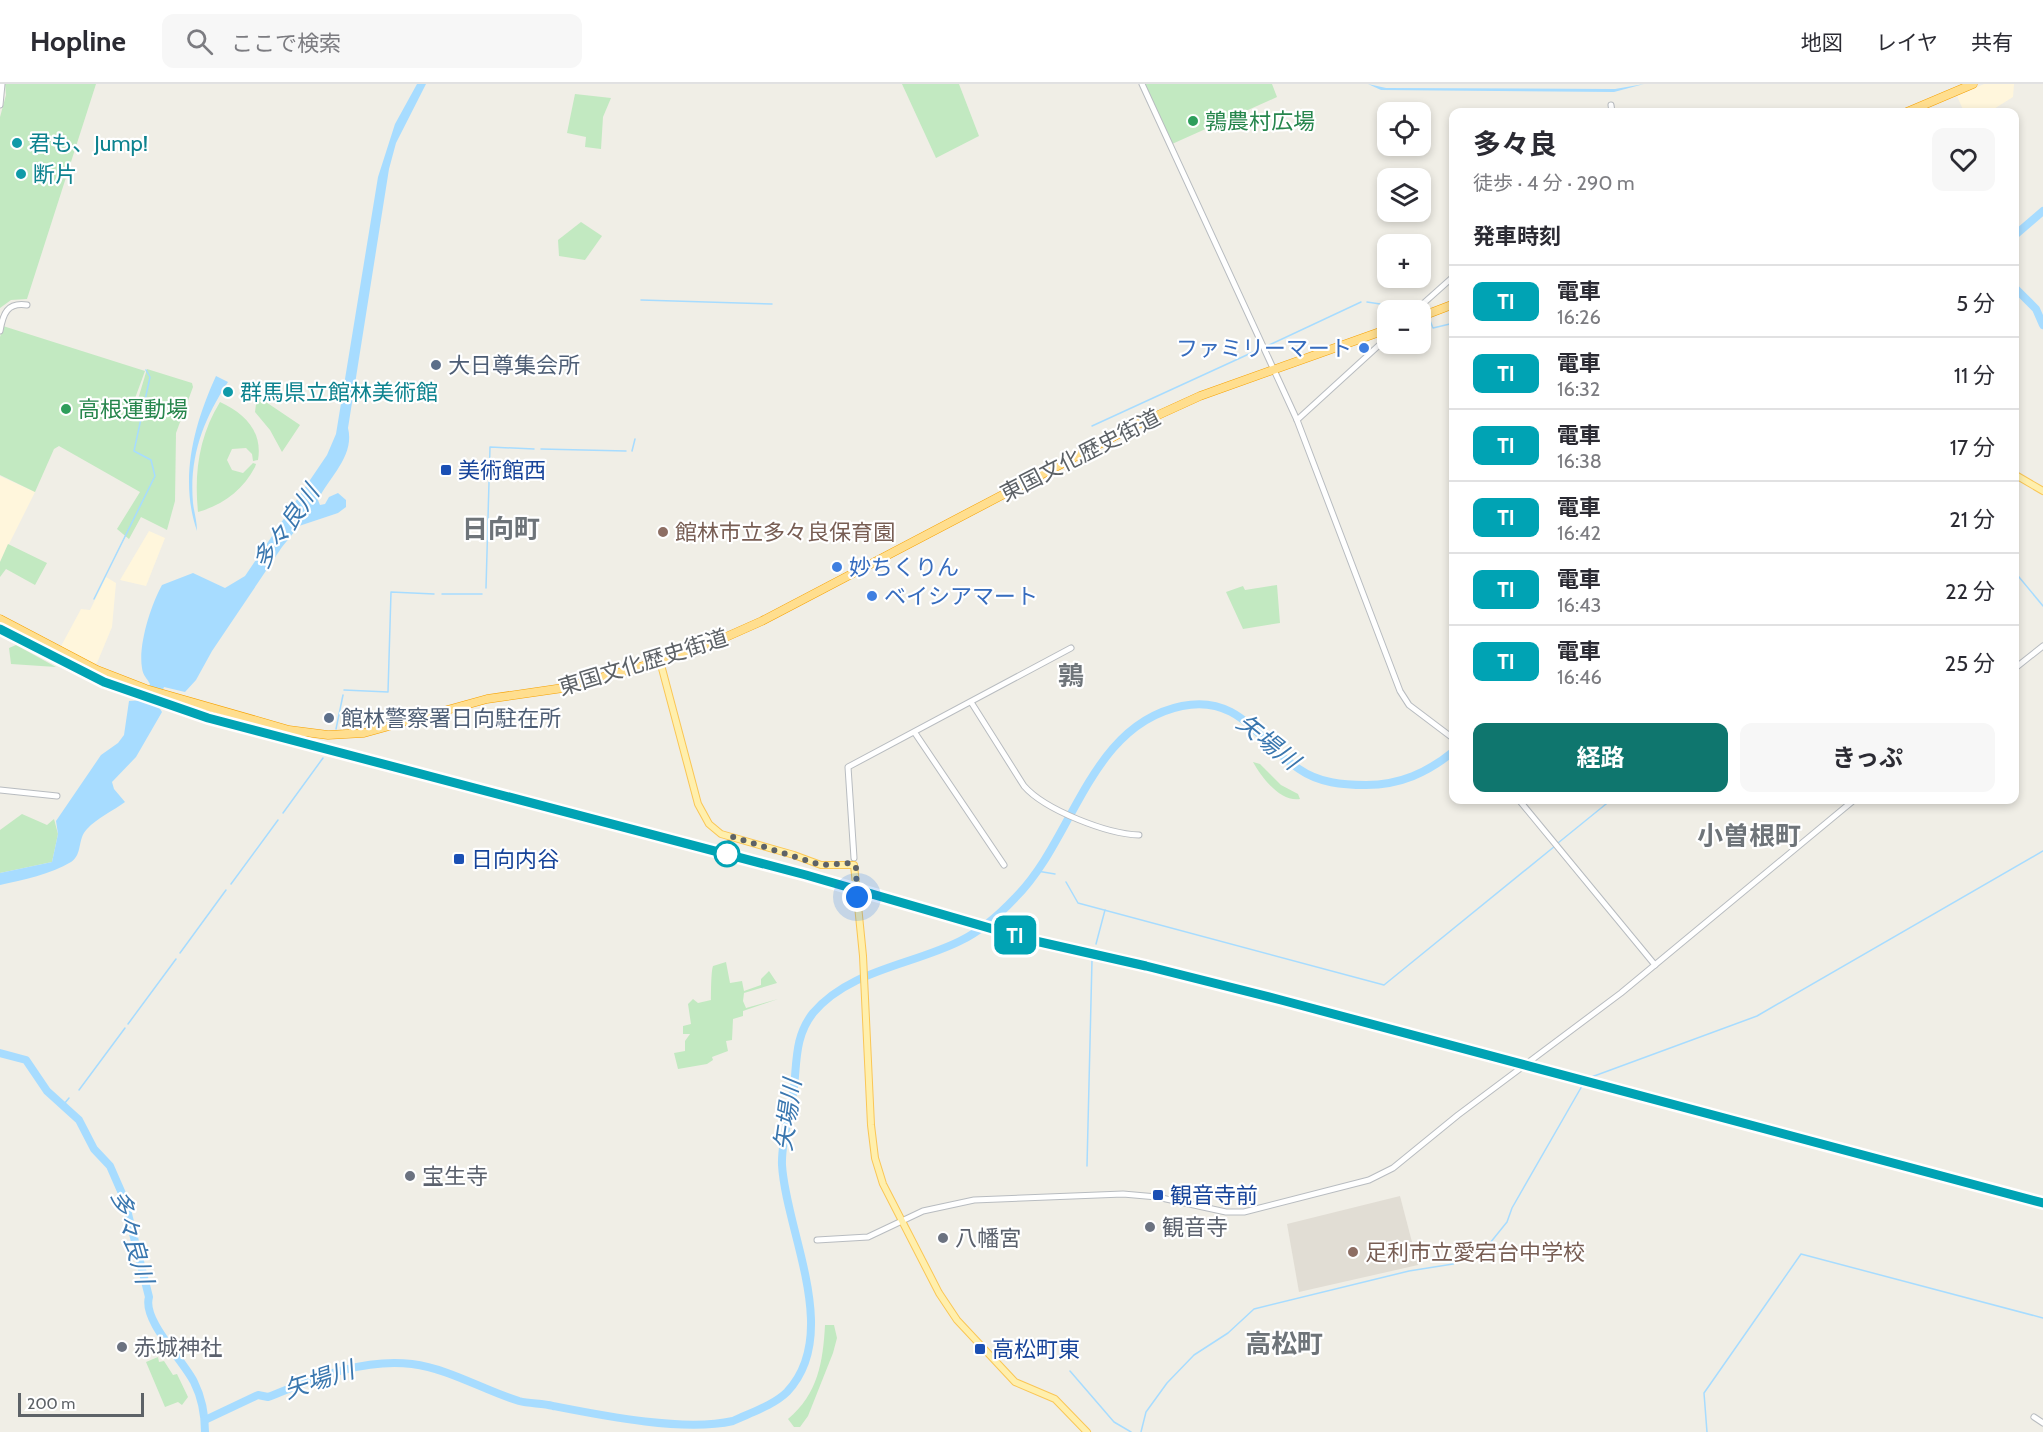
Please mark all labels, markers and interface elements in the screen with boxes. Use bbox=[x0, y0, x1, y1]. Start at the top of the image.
search box bbox=[162, 14, 582, 68]
text: Hopline bbox=[30, 24, 126, 58]
icon: search bbox=[183, 25, 216, 58]
text: ここで検索 bbox=[231, 30, 341, 57]
text: 地図 bbox=[1801, 30, 1843, 55]
text: レイヤ bbox=[1876, 30, 1938, 55]
text: 共有 bbox=[1971, 30, 2013, 55]
map controls bbox=[1377, 102, 1431, 354]
button: locate bbox=[1377, 102, 1431, 156]
place label: 鶉農村広場 bbox=[1205, 108, 1315, 135]
marker: 鶉農村広場 bbox=[1186, 114, 1200, 128]
text: 多々良 bbox=[1473, 127, 1557, 161]
button: heart bbox=[1932, 128, 1995, 191]
place label: 君も、Jump! bbox=[29, 130, 148, 157]
marker: 君も、Jump! bbox=[10, 136, 24, 150]
place label: 断片 bbox=[33, 161, 77, 188]
marker: 断片 bbox=[14, 167, 28, 181]
button: layers bbox=[1377, 168, 1431, 222]
text: 徒歩 · 4 分 · 290 m bbox=[1473, 171, 1634, 195]
text: 発車時刻 bbox=[1473, 223, 1561, 250]
button: + bbox=[1377, 234, 1431, 288]
text: 電車 bbox=[1557, 278, 1601, 305]
text: TI bbox=[1497, 289, 1515, 314]
text: 5 分 bbox=[1956, 290, 1995, 317]
button: − bbox=[1377, 300, 1431, 354]
text: 16:26 bbox=[1557, 305, 1601, 329]
place label: ファミリーマート bbox=[1176, 335, 1352, 362]
marker: ファミリーマート bbox=[1357, 341, 1371, 355]
text: 電車 bbox=[1557, 350, 1601, 377]
place label: 大日尊集会所 bbox=[448, 352, 580, 379]
marker: 大日尊集会所 bbox=[429, 358, 443, 372]
text: TI bbox=[1497, 361, 1515, 386]
text: 11 分 bbox=[1954, 362, 1995, 389]
text: 16:32 bbox=[1557, 377, 1600, 401]
place label: 群馬県立館林美術館 bbox=[240, 379, 438, 406]
marker: 群馬県立館林美術館 bbox=[221, 385, 235, 399]
place label: 高根運動場 bbox=[78, 396, 188, 423]
marker: 高根運動場 bbox=[59, 402, 73, 416]
street label: 東国文化歴史街道 bbox=[996, 403, 1165, 507]
text: 電車 bbox=[1557, 422, 1601, 449]
text: TI bbox=[1497, 433, 1515, 458]
text: 17 分 bbox=[1950, 434, 1995, 461]
text: 16:38 bbox=[1557, 449, 1602, 473]
place label: 美術館西 bbox=[458, 457, 546, 484]
marker: 美術館西 bbox=[439, 463, 453, 477]
water label: 多々良川 bbox=[246, 477, 327, 574]
text: 電車 bbox=[1557, 494, 1601, 521]
text: TI bbox=[1497, 505, 1515, 530]
text: 21 分 bbox=[1949, 506, 1995, 533]
district label: 日向町 bbox=[462, 513, 540, 545]
place label: 館林市立多々良保育園 bbox=[675, 519, 895, 546]
text: 16:42 bbox=[1557, 521, 1601, 545]
marker: 館林市立多々良保育園 bbox=[656, 525, 670, 539]
place label: 妙ちくりん bbox=[849, 554, 959, 581]
marker: 妙ちくりん bbox=[830, 560, 844, 574]
text: 電車 bbox=[1557, 566, 1601, 593]
text: TI bbox=[1497, 577, 1515, 602]
text: 22 分 bbox=[1945, 578, 1995, 605]
place label: ベイシアマート bbox=[884, 583, 1038, 610]
marker: ベイシアマート bbox=[865, 589, 879, 603]
text: 16:43 bbox=[1557, 593, 1601, 617]
street label: 東国文化歴史街道 bbox=[555, 624, 731, 701]
text: 電車 bbox=[1557, 638, 1601, 665]
text: TI bbox=[1497, 649, 1515, 674]
text: 25 分 bbox=[1945, 650, 1995, 677]
district label: 鶉 bbox=[1058, 660, 1084, 692]
text: 16:46 bbox=[1557, 665, 1602, 689]
place label: 館林警察署日向駐在所 bbox=[341, 705, 561, 732]
water label: 矢場川 bbox=[1231, 708, 1308, 777]
marker: 館林警察署日向駐在所 bbox=[322, 711, 336, 725]
button: 経路 bbox=[1473, 723, 1728, 792]
button: きっぷ bbox=[1740, 723, 1995, 792]
district label: 小曽根町 bbox=[1697, 820, 1801, 852]
unlabelled marker bbox=[714, 841, 740, 867]
place label: 日向内谷 bbox=[471, 846, 559, 873]
marker: 日向内谷 bbox=[452, 852, 466, 866]
your location bbox=[842, 882, 872, 912]
line badge: TI bbox=[988, 916, 1042, 954]
text: TI bbox=[1006, 923, 1024, 948]
water label: 矢場川 bbox=[768, 1074, 807, 1153]
place label: 宝生寺 bbox=[422, 1163, 488, 1190]
marker: 宝生寺 bbox=[403, 1169, 417, 1183]
place label: 観音寺前 bbox=[1170, 1182, 1258, 1209]
water label: 多々良川 bbox=[105, 1187, 160, 1290]
marker: 観音寺前 bbox=[1151, 1188, 1165, 1202]
place label: 観音寺 bbox=[1162, 1214, 1228, 1241]
marker: 観音寺 bbox=[1143, 1220, 1157, 1234]
place label: 八幡宮 bbox=[955, 1225, 1021, 1252]
marker: 八幡宮 bbox=[936, 1231, 950, 1245]
place label: 足利市立愛宕台中学校 bbox=[1365, 1239, 1585, 1266]
marker: 足利市立愛宕台中学校 bbox=[1346, 1245, 1360, 1259]
district label: 高松町 bbox=[1245, 1328, 1323, 1360]
place label: 赤城神社 bbox=[134, 1334, 222, 1361]
place label: 高松町東 bbox=[992, 1336, 1080, 1363]
marker: 赤城神社 bbox=[115, 1340, 129, 1354]
marker: 高松町東 bbox=[973, 1342, 987, 1356]
water label: 矢場川 bbox=[280, 1354, 360, 1404]
scale bar bbox=[18, 1390, 144, 1418]
text: 200 m bbox=[27, 1394, 75, 1413]

